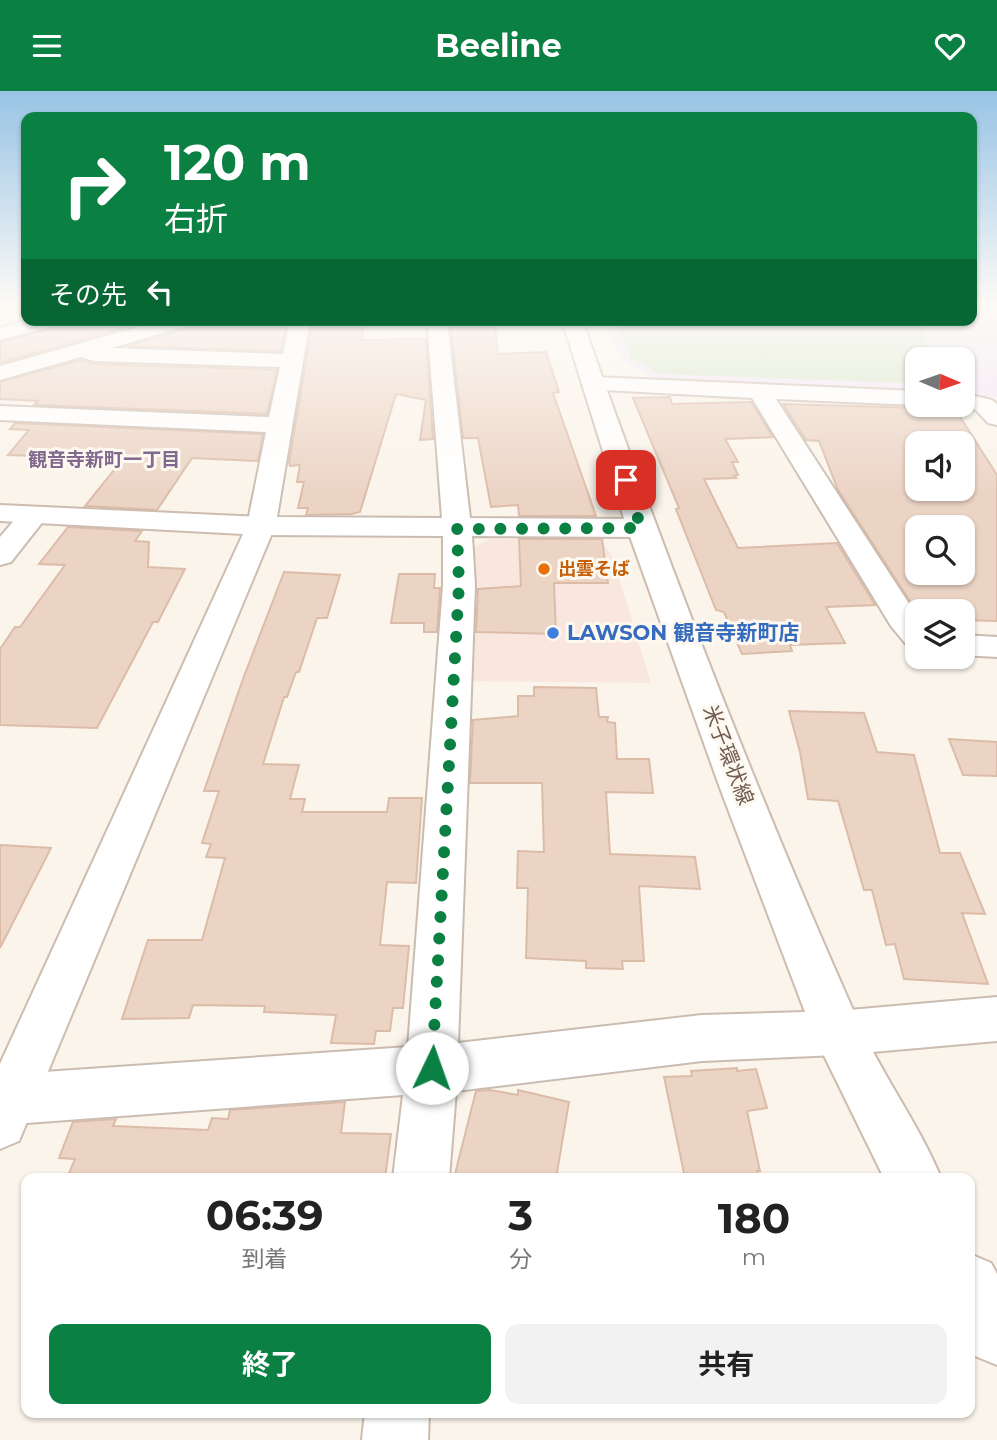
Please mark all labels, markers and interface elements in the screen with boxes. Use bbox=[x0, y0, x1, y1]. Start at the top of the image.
text: Beeline bbox=[435, 26, 562, 65]
icon: menu bbox=[28, 27, 66, 65]
icon: heart bbox=[931, 27, 969, 65]
text: 120 m bbox=[164, 133, 311, 192]
icon: right bbox=[49, 140, 140, 231]
text: 右折 bbox=[164, 199, 228, 238]
icon: left bbox=[141, 273, 179, 311]
text: その先 bbox=[49, 279, 127, 311]
north arrow bbox=[905, 347, 975, 417]
map controls bbox=[905, 347, 975, 669]
button: sound bbox=[905, 431, 975, 501]
district label: 観音寺新町一丁目 bbox=[28, 448, 180, 471]
pin bbox=[596, 450, 656, 510]
icon: arrive bbox=[607, 461, 645, 499]
button: search bbox=[905, 515, 975, 585]
place label: 出雲そば bbox=[558, 558, 630, 580]
marker: 出雲そば bbox=[536, 561, 552, 577]
button: layers bbox=[905, 599, 975, 669]
place label: LAWSON 観音寺新町店 bbox=[567, 620, 799, 645]
marker: LAWSON 観音寺新町店 bbox=[545, 625, 561, 641]
street label: 米子環状線 bbox=[698, 701, 759, 808]
position arrow bbox=[395, 1031, 469, 1105]
text: 06:39 bbox=[206, 1189, 324, 1241]
text: 3 bbox=[508, 1189, 533, 1241]
text: 180 bbox=[718, 1192, 790, 1244]
text: m bbox=[742, 1243, 766, 1271]
text: 到着 bbox=[242, 1245, 288, 1273]
text: 分 bbox=[509, 1245, 532, 1273]
button: 終了 bbox=[49, 1324, 491, 1404]
button: 共有 bbox=[505, 1324, 947, 1404]

